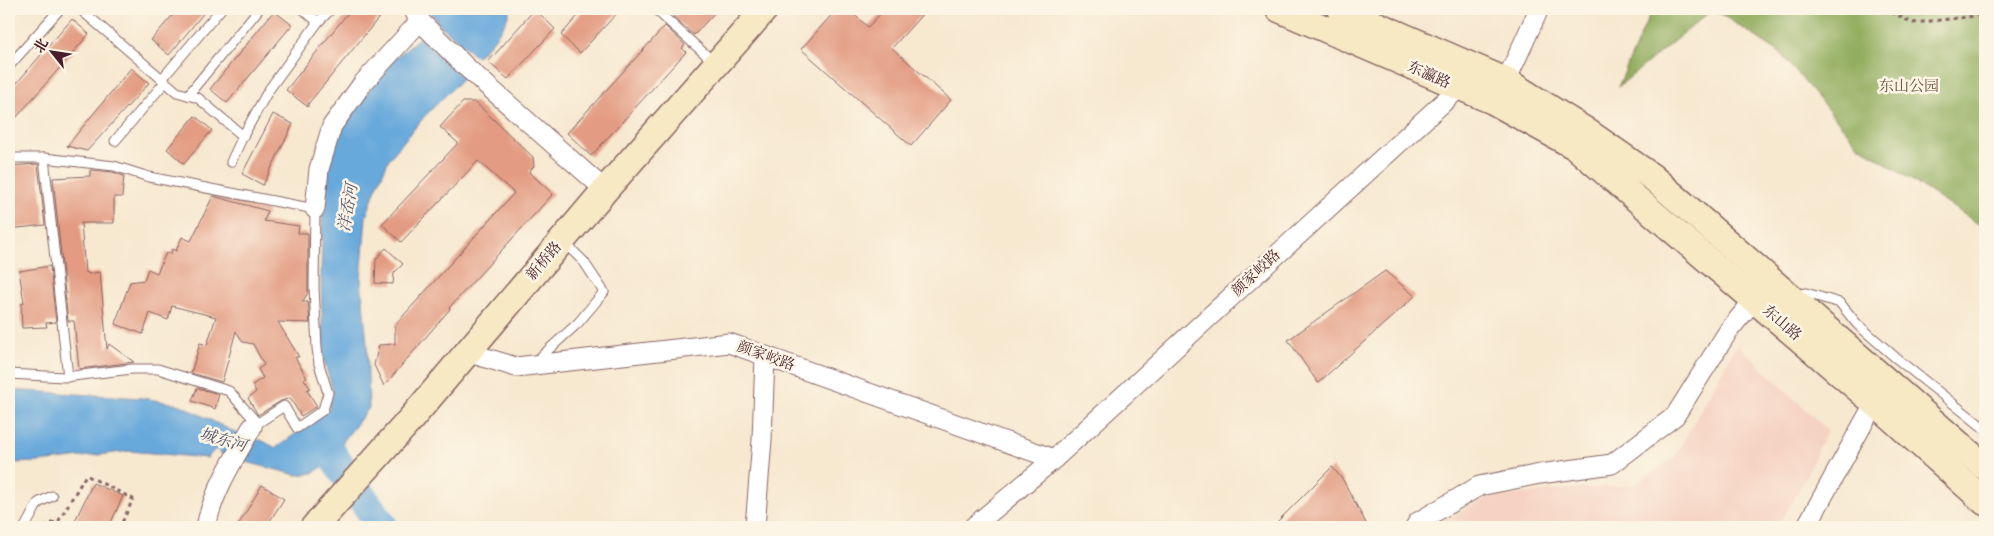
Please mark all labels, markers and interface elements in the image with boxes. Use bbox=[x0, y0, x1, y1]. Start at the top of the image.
north arrow bbox=[28, 28, 78, 78]
text: 北 bbox=[30, 35, 53, 57]
street label: 东瀛路 bbox=[1405, 57, 1453, 93]
park label: 东山公园 bbox=[1879, 77, 1939, 96]
water label: 洋岙河 bbox=[335, 180, 364, 233]
street label: 新桥路 bbox=[522, 238, 566, 284]
street label: 颜家峧路 bbox=[1228, 246, 1284, 300]
street label: 东山路 bbox=[1759, 301, 1805, 345]
street label: 颜家峧路 bbox=[735, 337, 797, 375]
water label: 城东河 bbox=[197, 425, 252, 458]

